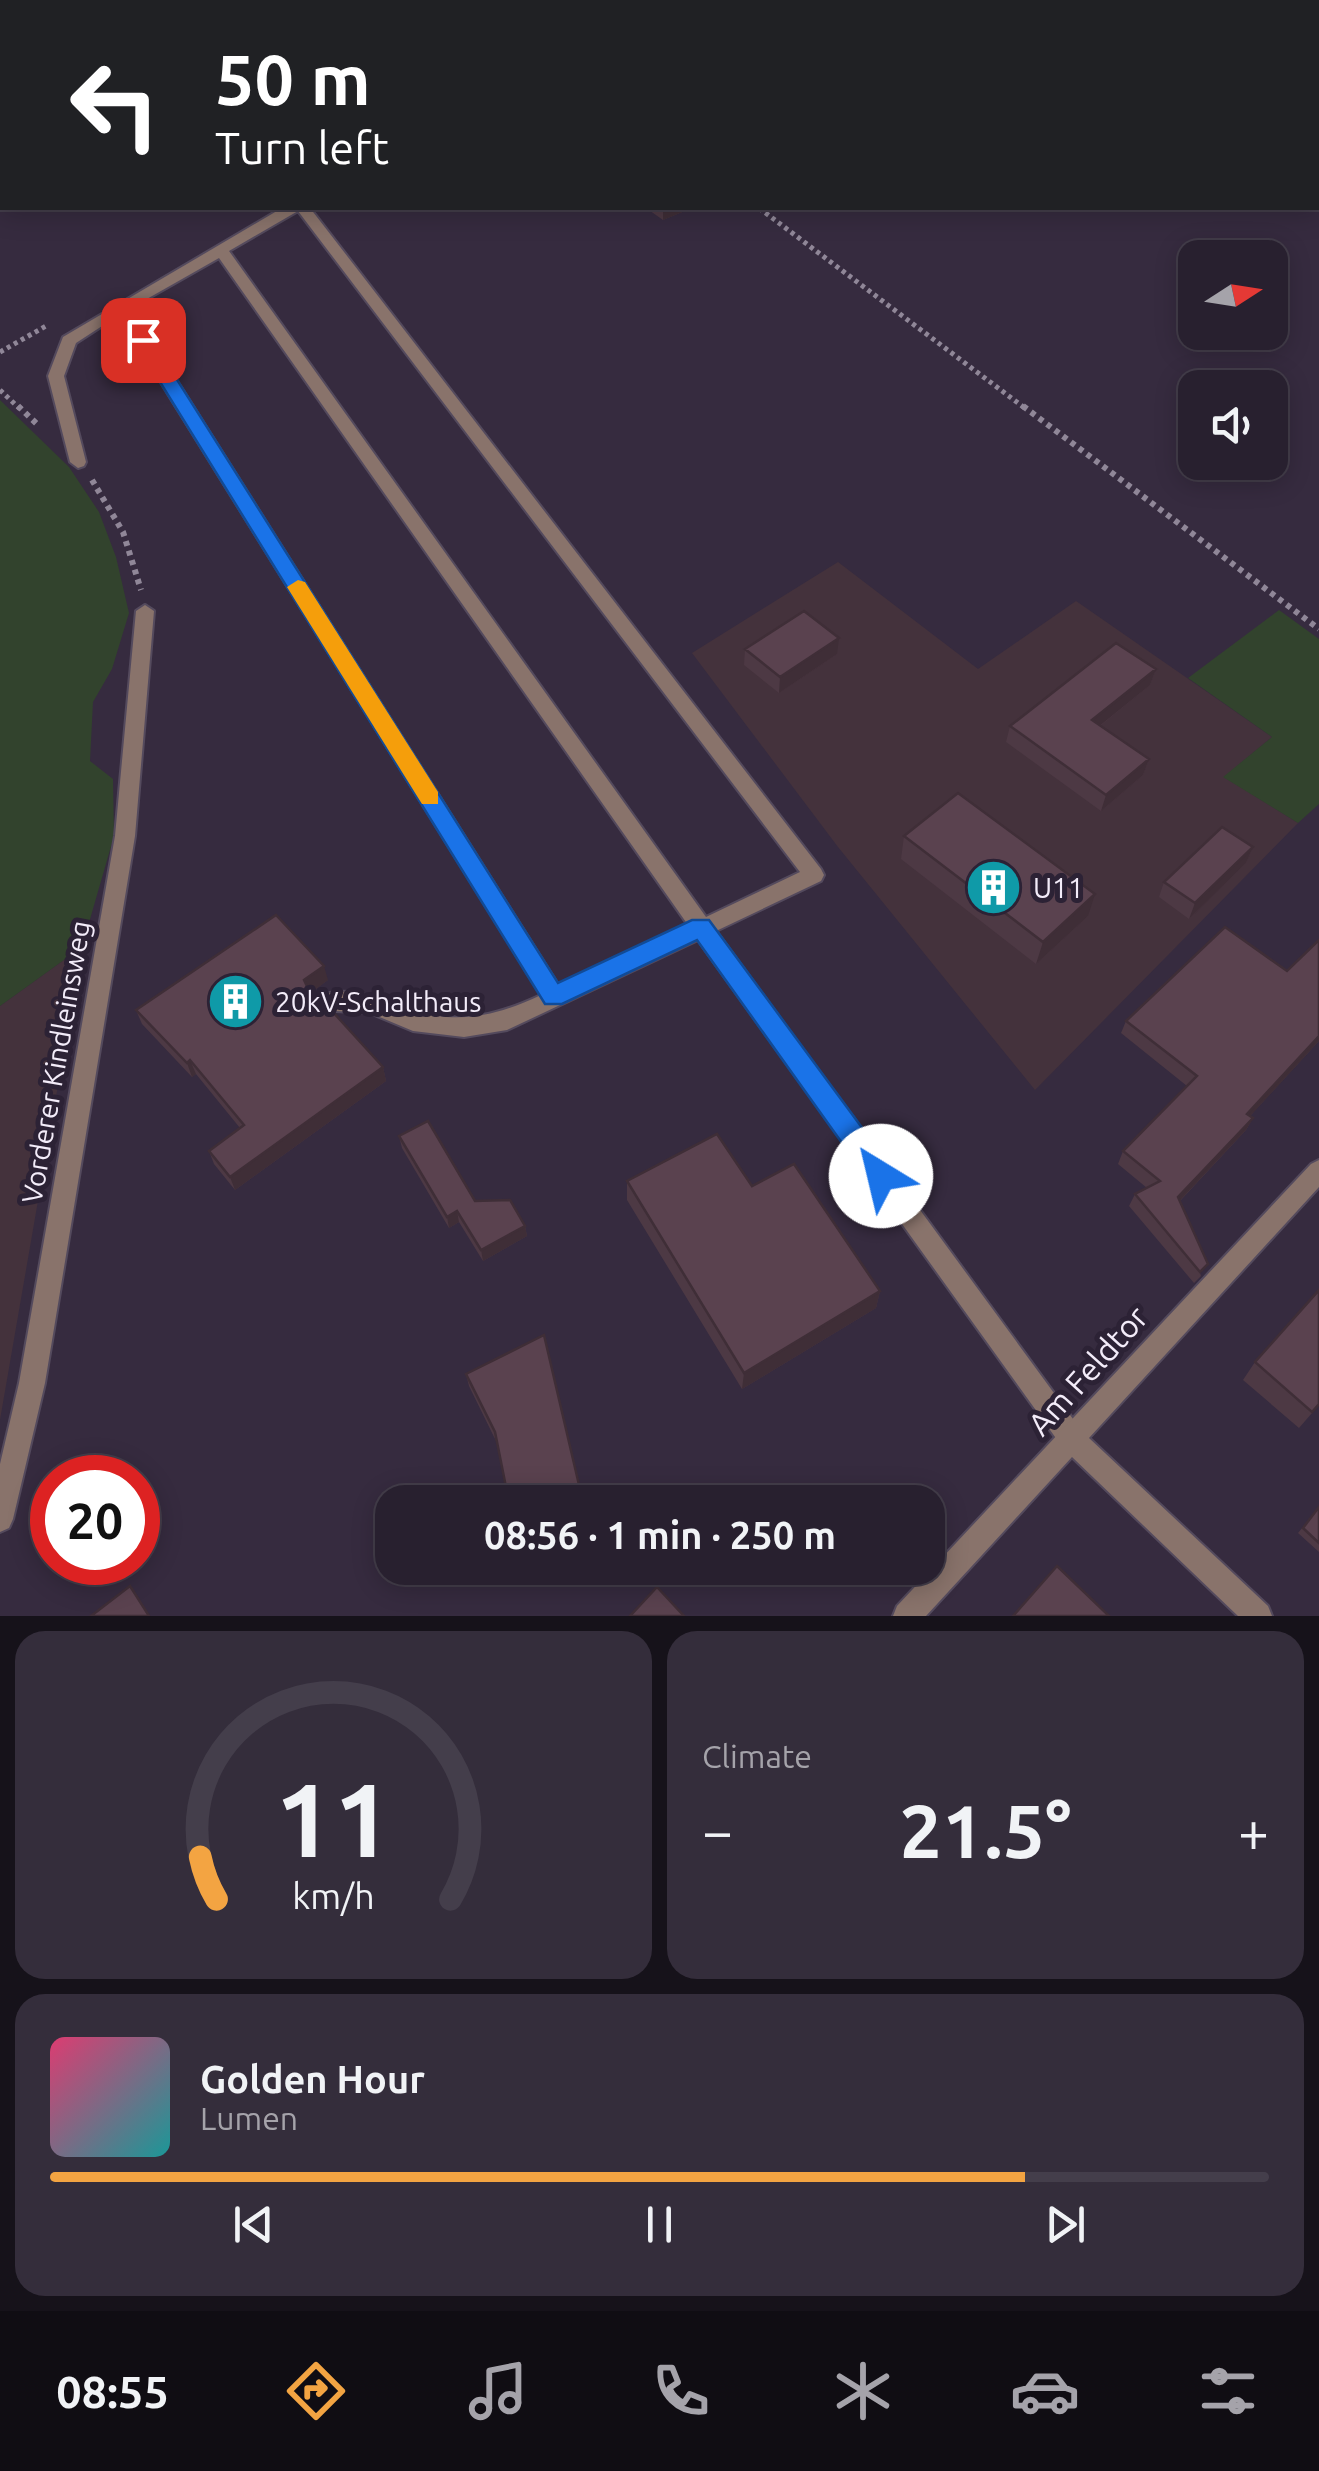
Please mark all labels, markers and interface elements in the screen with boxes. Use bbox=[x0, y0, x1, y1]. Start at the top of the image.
icon: left bbox=[50, 40, 180, 170]
text: 50 m bbox=[215, 40, 371, 118]
text: Turn left bbox=[215, 122, 389, 173]
north arrow bbox=[1178, 240, 1288, 350]
map controls bbox=[1178, 240, 1288, 480]
pin bbox=[101, 298, 186, 383]
icon: arrive bbox=[116, 313, 171, 368]
button: sound bbox=[1178, 370, 1288, 480]
building icon: U11 bbox=[964, 858, 1024, 918]
place label: U11 bbox=[1033, 872, 1084, 903]
street label: Vorderer Kindleinsweg bbox=[15, 918, 96, 1206]
building icon: 20kV-Schalthaus bbox=[206, 972, 266, 1032]
place label: 20kV-Schalthaus bbox=[275, 986, 481, 1017]
position arrow bbox=[829, 1124, 933, 1228]
street label: Am Feldtor bbox=[1020, 1299, 1154, 1442]
speed limit sign: 20 bbox=[30, 1455, 160, 1585]
text: 08:56 · 1 min · 250 m bbox=[484, 1514, 836, 1556]
text: Climate bbox=[702, 1738, 812, 1774]
text: 11 bbox=[275, 1760, 392, 1877]
text: 21.5° bbox=[900, 1788, 1071, 1872]
text: − bbox=[702, 1800, 733, 1861]
text: + bbox=[1238, 1800, 1269, 1861]
text: km/h bbox=[292, 1876, 375, 1916]
text: Golden Hour bbox=[200, 2058, 425, 2100]
text: Lumen bbox=[200, 2100, 298, 2136]
icon: previous bbox=[226, 2197, 281, 2252]
icon: pause bbox=[632, 2197, 687, 2252]
icon: next bbox=[1038, 2197, 1093, 2252]
icon: directions bbox=[281, 2356, 351, 2426]
icon: music bbox=[463, 2356, 533, 2426]
icon: phone bbox=[646, 2356, 716, 2426]
icon: climate bbox=[828, 2356, 898, 2426]
icon: car bbox=[1010, 2356, 1080, 2426]
icon: filters bbox=[1193, 2356, 1263, 2426]
text: 08:55 bbox=[56, 2366, 169, 2417]

